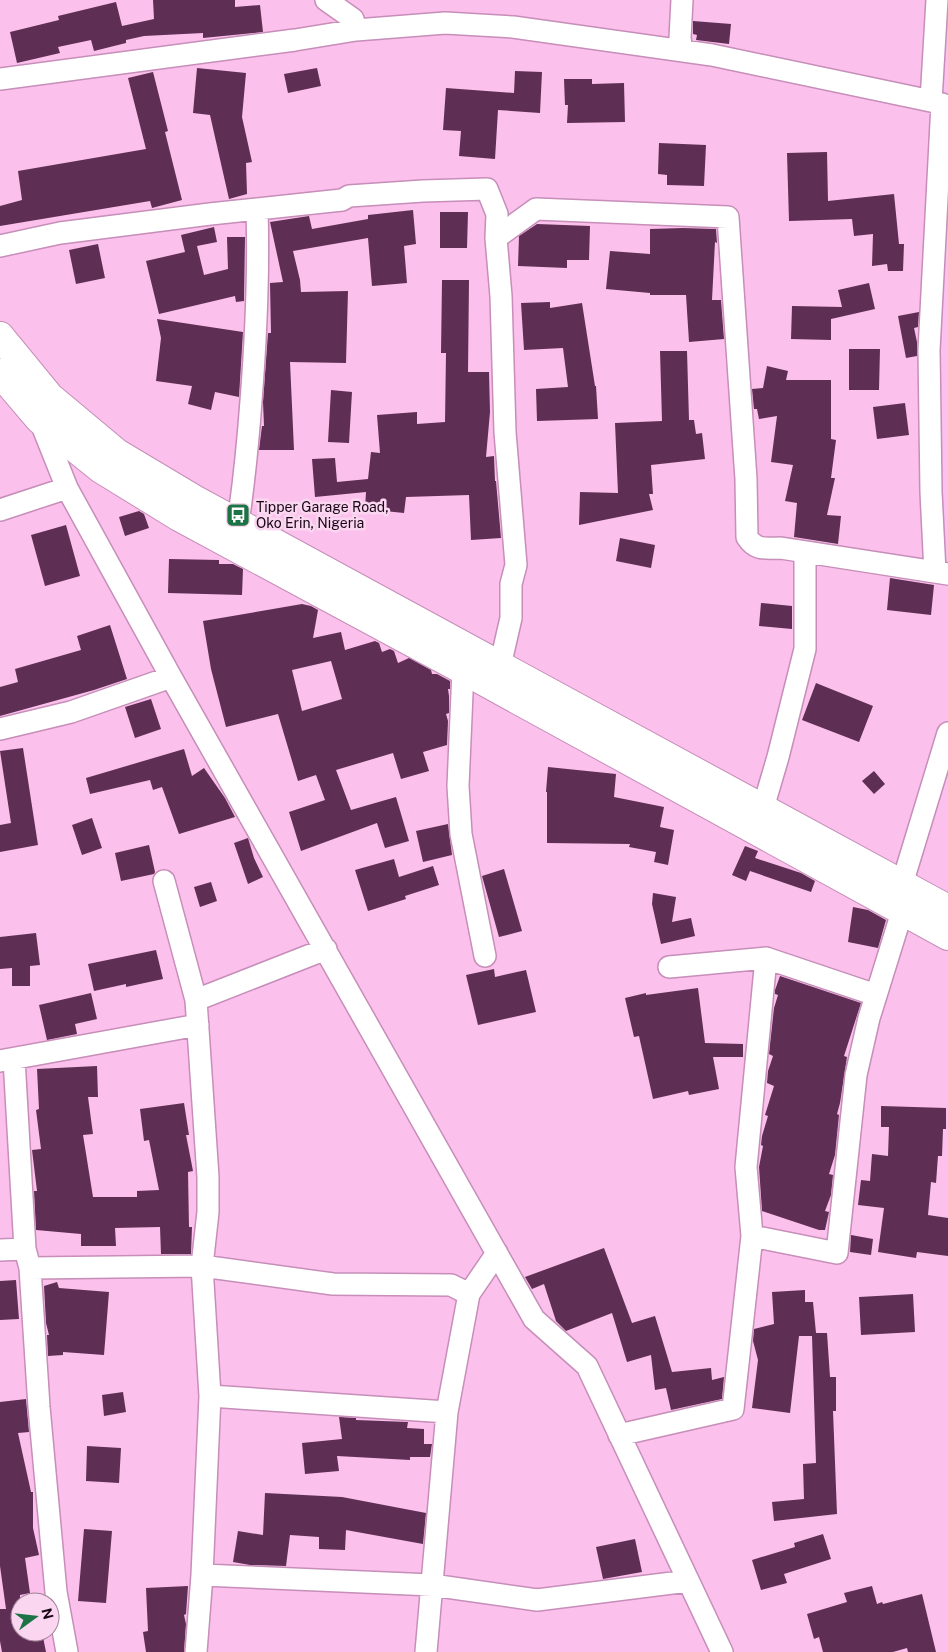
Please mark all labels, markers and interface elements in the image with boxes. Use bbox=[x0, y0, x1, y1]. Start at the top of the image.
place label: Tipper Garage Road, Oko Erin, Nigeria bbox=[256, 499, 389, 531]
bus stop icon: Tipper Garage Road, Oko Erin, Nigeria bbox=[225, 502, 251, 528]
north arrow bbox=[10, 1592, 60, 1642]
text: N bbox=[38, 1606, 57, 1621]

